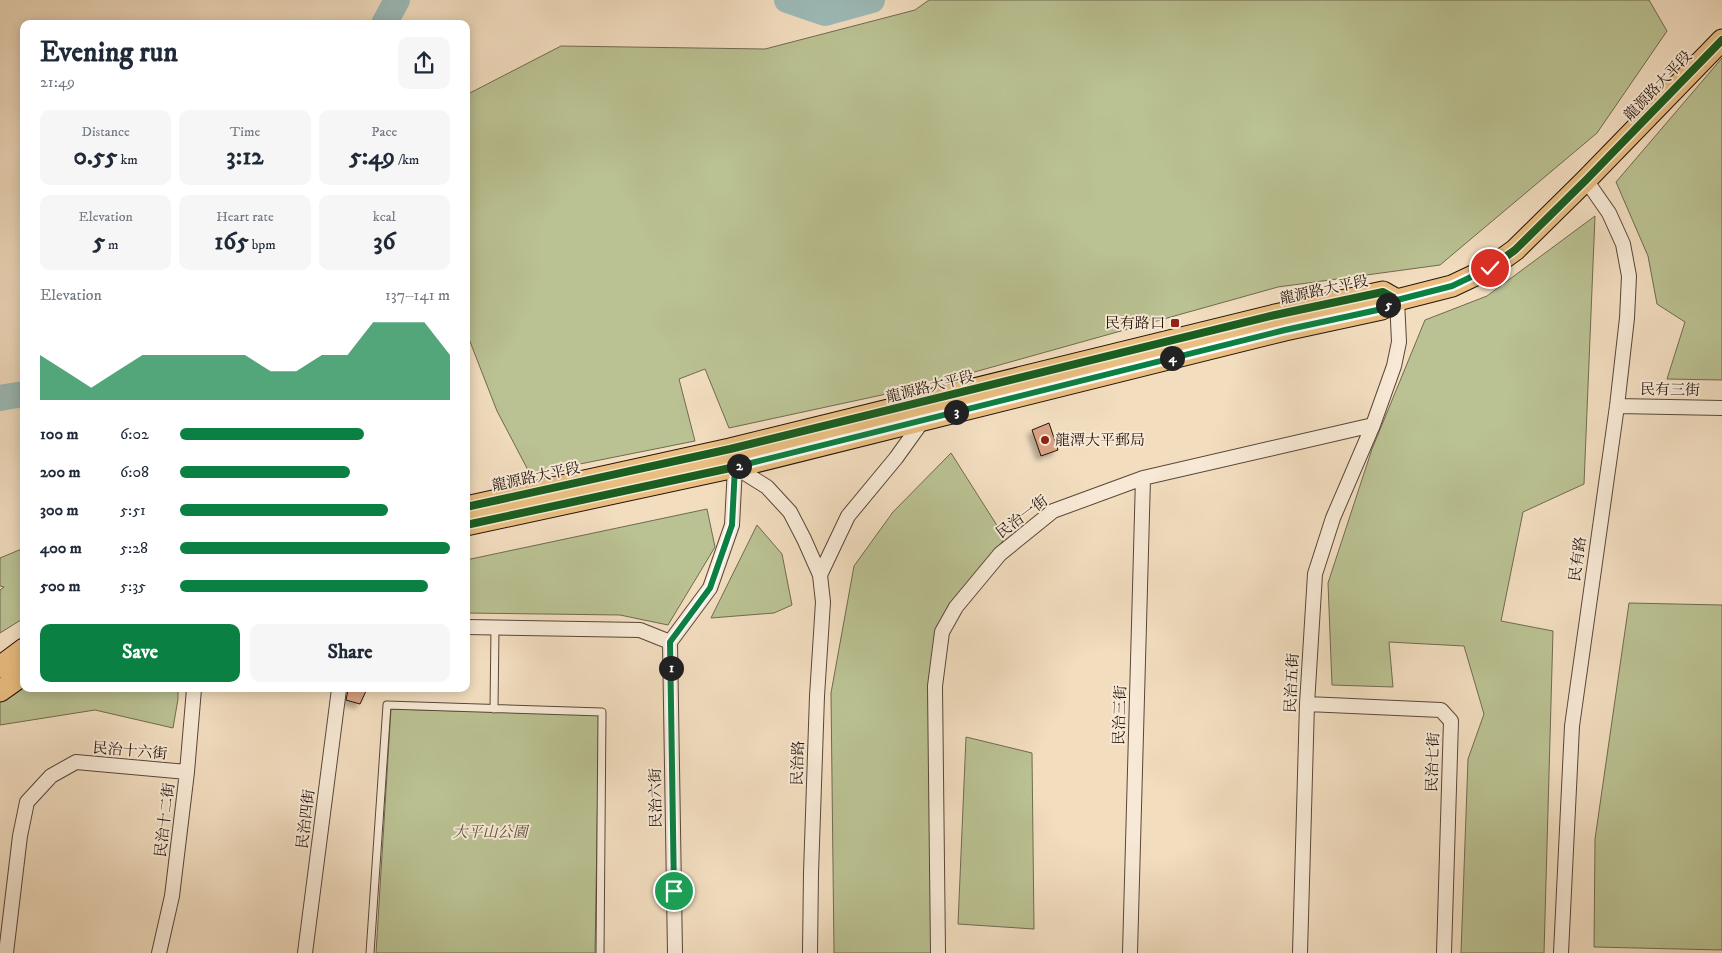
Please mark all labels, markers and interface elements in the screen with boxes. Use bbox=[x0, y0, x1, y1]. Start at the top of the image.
text: Evening run bbox=[40, 35, 178, 70]
button: share bbox=[398, 37, 450, 89]
street label: 龍源路大平段 bbox=[1620, 47, 1696, 125]
text: 21:49 bbox=[40, 72, 75, 92]
text: Distance bbox=[82, 123, 130, 141]
text: Time bbox=[230, 123, 260, 141]
text: Pace bbox=[371, 123, 397, 141]
text: 0.55 bbox=[73, 141, 117, 172]
text: 3:12 bbox=[226, 141, 264, 172]
text: 5:49 bbox=[349, 141, 395, 172]
text: km bbox=[117, 151, 138, 169]
text: /km bbox=[395, 151, 419, 169]
text: Elevation bbox=[79, 208, 133, 226]
text: Heart rate bbox=[216, 208, 274, 226]
text: kcal bbox=[373, 208, 396, 226]
text: 5 bbox=[93, 226, 105, 257]
text: 165 bbox=[214, 226, 249, 257]
text: 36 bbox=[373, 226, 395, 257]
text: m bbox=[105, 236, 119, 254]
text: bpm bbox=[249, 236, 276, 254]
pin bbox=[1469, 247, 1511, 289]
icon: check bbox=[1476, 254, 1504, 282]
street label: 龍源路大平段 bbox=[1278, 271, 1370, 309]
text: Elevation bbox=[40, 285, 102, 305]
text: 137–141 m bbox=[385, 285, 450, 305]
pin: 5 bbox=[1376, 292, 1400, 318]
text: 5 bbox=[1385, 296, 1392, 314]
place label: 民有路口 bbox=[1105, 314, 1165, 333]
marker: 民有路口 bbox=[1169, 317, 1181, 329]
pin: 4 bbox=[1160, 346, 1184, 370]
text: 4 bbox=[1168, 349, 1177, 367]
street label: 龍源路大平段 bbox=[884, 367, 976, 407]
street label: 民有三街 bbox=[1640, 380, 1700, 400]
pin: 3 bbox=[944, 400, 968, 424]
text: 3 bbox=[954, 403, 959, 421]
text: 100 m bbox=[40, 424, 79, 444]
text: 6:02 bbox=[120, 424, 149, 444]
place label: 龍潭大平郵局 bbox=[1055, 431, 1145, 450]
marker: 龍潭大平郵局 bbox=[1039, 434, 1051, 446]
pin: 2 bbox=[726, 454, 752, 478]
text: 2 bbox=[736, 457, 743, 475]
street label: 龍源路大平段 bbox=[490, 458, 582, 496]
text: 200 m bbox=[40, 462, 81, 482]
text: 6:08 bbox=[120, 462, 149, 482]
street label: 民治一街 bbox=[992, 491, 1052, 543]
text: 300 m bbox=[40, 500, 79, 520]
text: 5:51 bbox=[120, 500, 146, 520]
street label: 民有路 bbox=[1565, 535, 1591, 583]
text: 400 m bbox=[40, 538, 82, 558]
text: 5:28 bbox=[120, 538, 148, 558]
text: 500 m bbox=[40, 576, 81, 596]
text: 5:35 bbox=[120, 576, 146, 596]
button: Save bbox=[40, 624, 240, 682]
button: Share bbox=[250, 624, 450, 682]
street label: 民治五街 bbox=[1281, 653, 1303, 713]
pin: 1 bbox=[658, 656, 684, 680]
text: 1 bbox=[669, 659, 674, 677]
street label: 民治三街 bbox=[1109, 685, 1131, 745]
street label: 民治七街 bbox=[1422, 732, 1444, 792]
street label: 民治十六街 bbox=[92, 738, 168, 764]
street label: 民治路 bbox=[788, 740, 808, 786]
street label: 民治六街 bbox=[646, 768, 666, 828]
street label: 民治十二街 bbox=[151, 782, 179, 858]
street label: 民治四街 bbox=[293, 788, 319, 850]
park label: 大平山公園 bbox=[452, 823, 529, 842]
pin bbox=[653, 870, 695, 912]
icon: arrive bbox=[660, 877, 688, 905]

